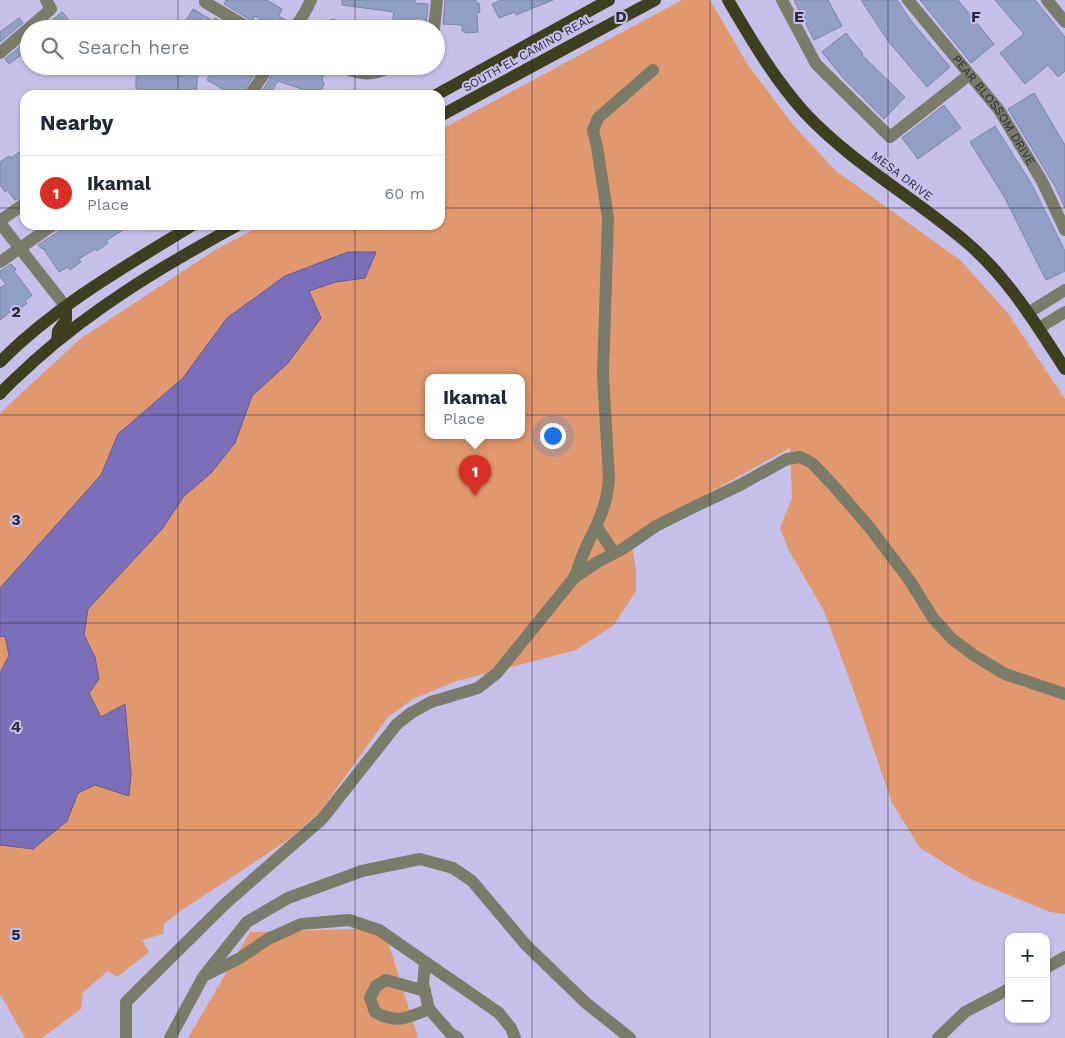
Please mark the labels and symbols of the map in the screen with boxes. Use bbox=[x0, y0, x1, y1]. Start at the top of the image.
text: D bbox=[615, 7, 627, 26]
text: E bbox=[794, 7, 804, 26]
text: F bbox=[971, 7, 981, 26]
street label: SOUTH EL CAMINO REAL bbox=[461, 11, 595, 95]
street label: PEAR BLOSSOM DRIVE bbox=[949, 52, 1038, 168]
street label: MESA DRIVE bbox=[869, 149, 935, 204]
text: 2 bbox=[11, 302, 21, 321]
your location bbox=[540, 423, 566, 449]
pin: 1 bbox=[459, 455, 491, 496]
text: 3 bbox=[11, 510, 21, 529]
text: 4 bbox=[11, 717, 21, 736]
text: 5 bbox=[11, 925, 21, 944]

